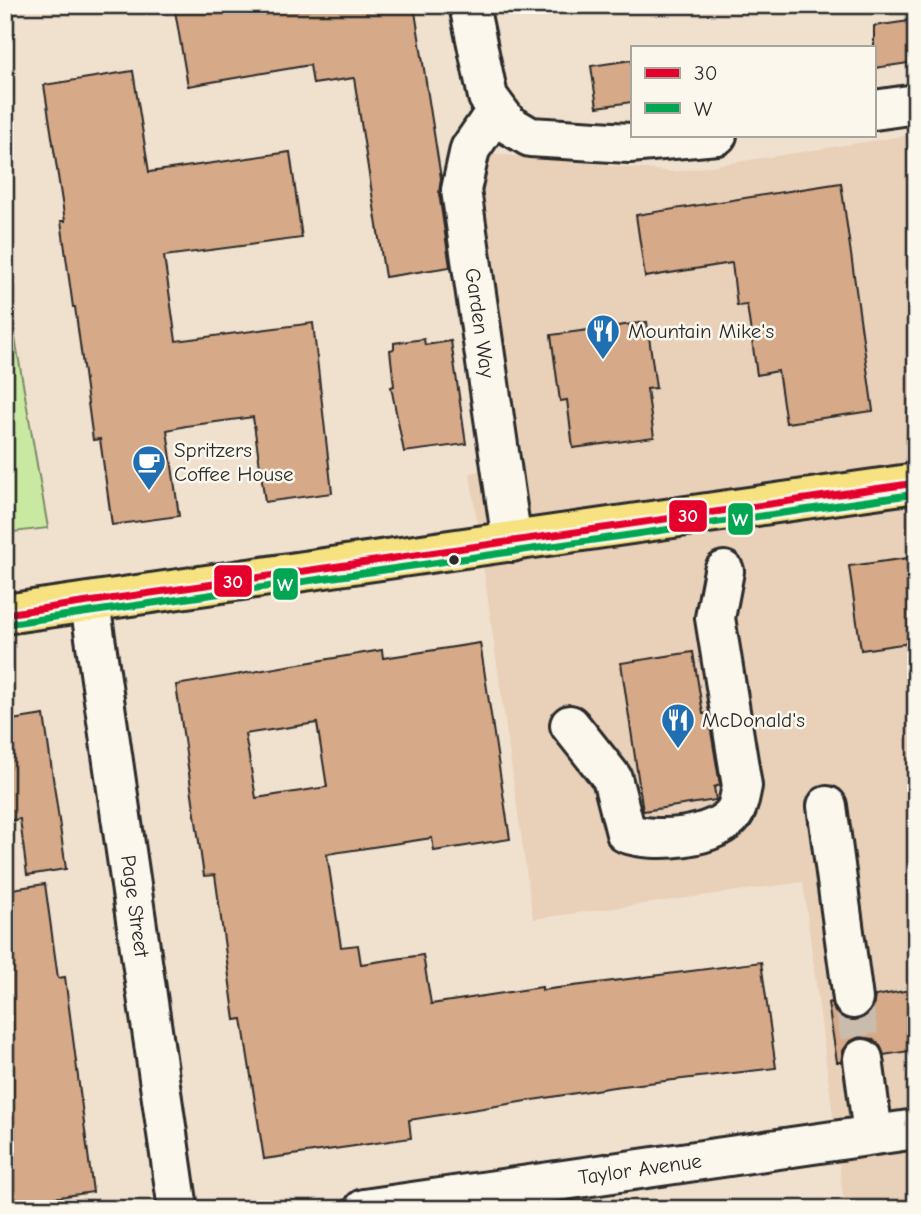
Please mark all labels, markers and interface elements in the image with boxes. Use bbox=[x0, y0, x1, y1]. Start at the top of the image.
legend bbox=[631, 46, 876, 136]
text: 30 bbox=[694, 61, 717, 85]
text: W bbox=[694, 97, 713, 121]
street label: Garden Way bbox=[460, 266, 500, 380]
restaurant icon: Mountain Mike's bbox=[584, 312, 622, 361]
place label: Mountain Mike's bbox=[628, 319, 774, 343]
place label: Spritzers Coffee House bbox=[174, 438, 294, 486]
cafe icon: Spritzers Coffee House bbox=[130, 443, 168, 492]
line badge: 30 bbox=[668, 499, 708, 533]
line badge: W bbox=[727, 502, 754, 536]
text: 30 bbox=[678, 505, 698, 527]
text: W bbox=[732, 509, 749, 531]
unlabelled marker bbox=[447, 553, 461, 567]
line badge: 30 bbox=[213, 564, 253, 598]
line badge: W bbox=[272, 567, 299, 601]
text: 30 bbox=[223, 571, 243, 593]
text: W bbox=[277, 574, 294, 596]
restaurant icon: McDonald's bbox=[659, 701, 697, 750]
place label: McDonald's bbox=[702, 708, 805, 732]
street label: Page Street bbox=[116, 853, 154, 960]
street label: Taylor Avenue bbox=[577, 1148, 703, 1190]

